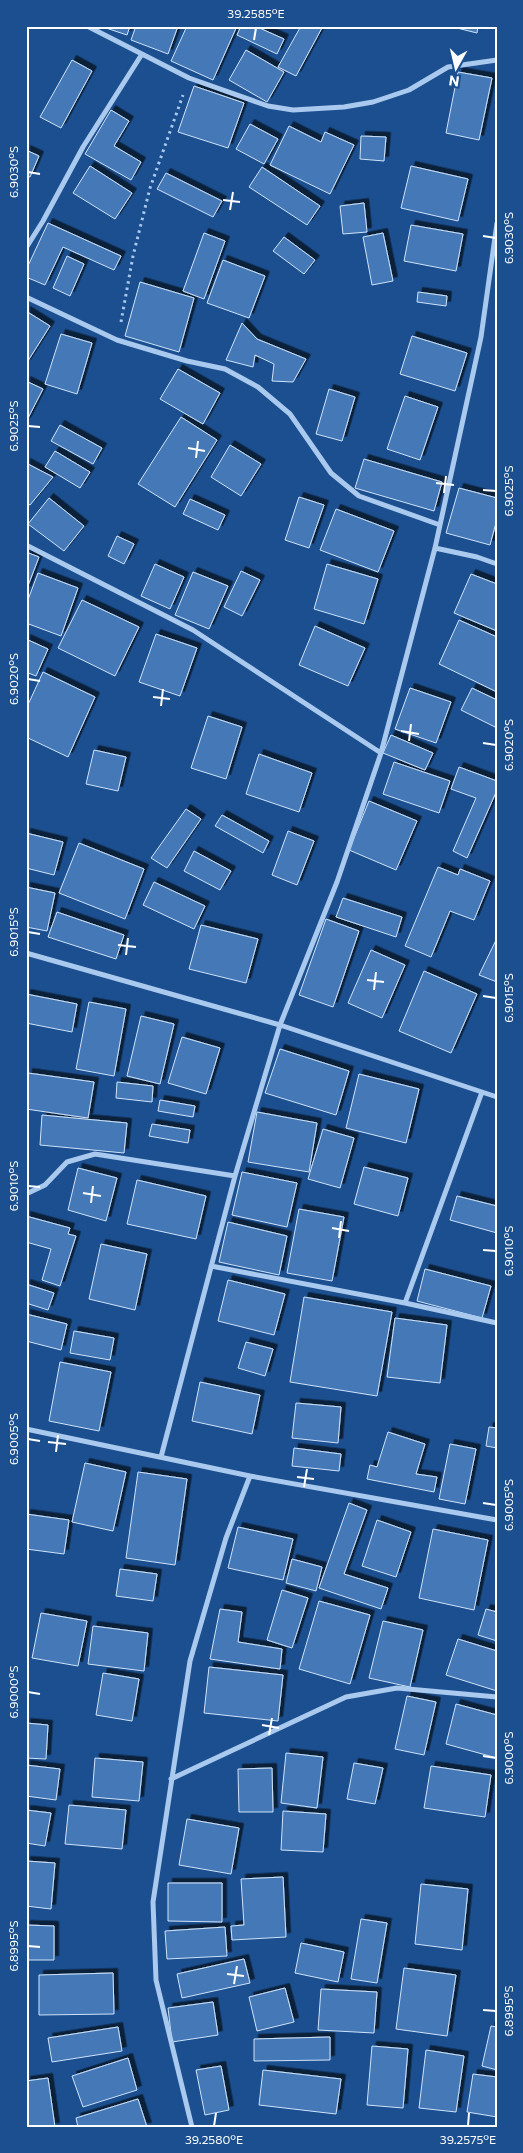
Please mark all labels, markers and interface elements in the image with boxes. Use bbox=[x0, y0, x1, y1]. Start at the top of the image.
text: 39.2585°E bbox=[227, 6, 285, 20]
north arrow bbox=[430, 42, 480, 92]
text: N bbox=[448, 72, 461, 91]
text: 6.9030°S bbox=[6, 146, 20, 198]
text: 6.9030°S bbox=[501, 212, 515, 264]
text: 6.9025°S bbox=[6, 400, 20, 452]
text: 6.9025°S bbox=[501, 465, 515, 517]
text: 6.9020°S bbox=[6, 653, 20, 705]
text: 6.9020°S bbox=[501, 719, 515, 771]
text: 6.9015°S bbox=[6, 907, 20, 957]
text: 6.9015°S bbox=[501, 973, 515, 1023]
text: 6.9010°S bbox=[6, 1161, 20, 1211]
text: 6.9010°S bbox=[501, 1226, 515, 1276]
text: 6.9005°S bbox=[6, 1413, 20, 1465]
text: 6.9005°S bbox=[501, 1479, 515, 1531]
text: 6.9000°S bbox=[6, 1665, 20, 1719]
text: 6.9000°S bbox=[501, 1731, 515, 1785]
text: 6.8995°S bbox=[6, 1920, 20, 1972]
text: 6.8995°S bbox=[501, 1985, 515, 2037]
text: 39.2580°E bbox=[185, 2132, 243, 2146]
text: 39.2575°E bbox=[440, 2132, 496, 2146]

